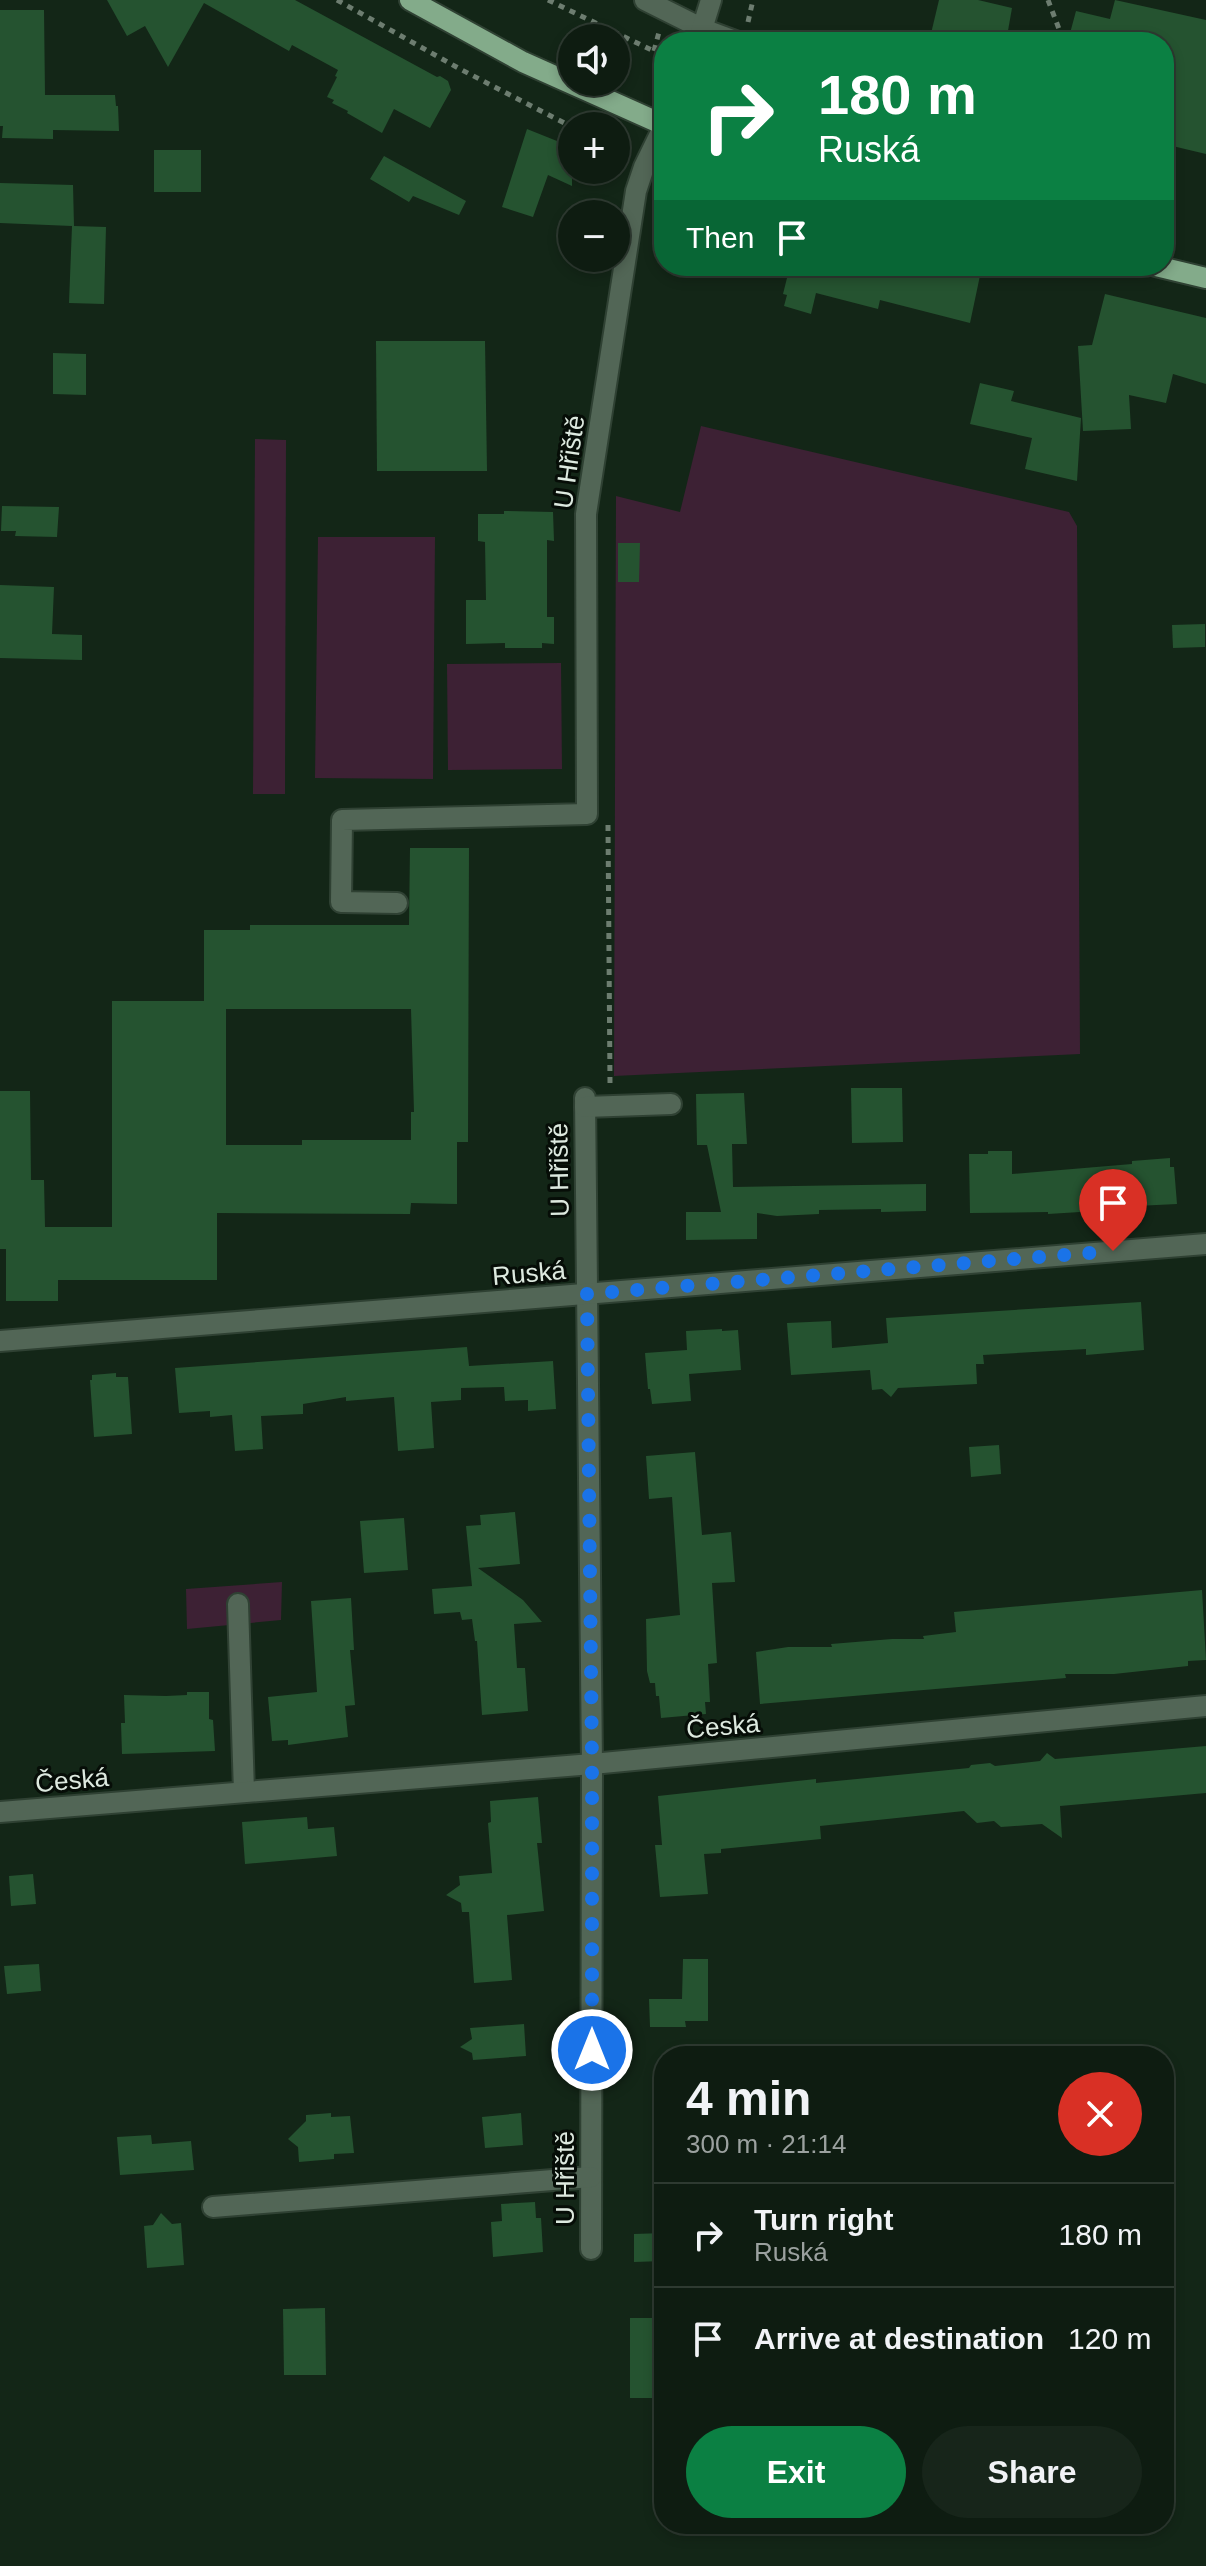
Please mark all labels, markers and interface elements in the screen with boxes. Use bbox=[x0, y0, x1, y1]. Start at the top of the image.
map controls bbox=[558, 24, 630, 272]
button: sound bbox=[558, 24, 630, 96]
text: 180 m bbox=[818, 63, 977, 126]
icon: right bbox=[686, 64, 790, 168]
button: + bbox=[558, 112, 630, 184]
text: Ruská bbox=[818, 129, 920, 170]
button: − bbox=[558, 200, 630, 272]
icon: arrive bbox=[770, 216, 814, 260]
text: Then bbox=[686, 221, 754, 254]
street label: U Hřiště bbox=[548, 413, 590, 511]
street label: U Hřiště bbox=[543, 1123, 575, 1217]
pin bbox=[1079, 1169, 1147, 1251]
icon: arrive bbox=[1091, 1181, 1135, 1225]
street label: Ruská bbox=[491, 1255, 568, 1291]
street label: Česká bbox=[685, 1708, 762, 1744]
street label: Česká bbox=[34, 1762, 111, 1798]
position arrow bbox=[550, 2008, 634, 2092]
text: 4 min bbox=[686, 2072, 811, 2125]
button: close bbox=[1058, 2072, 1142, 2156]
text: 300 m · 21:14 bbox=[686, 2129, 846, 2159]
street label: U Hřiště bbox=[550, 2131, 580, 2225]
text: Turn right bbox=[754, 2203, 893, 2236]
icon: right bbox=[686, 2213, 730, 2257]
text: 180 m bbox=[1059, 2218, 1142, 2251]
text: Ruská bbox=[754, 2237, 828, 2267]
icon: arrive bbox=[686, 2317, 730, 2361]
text: Arrive at destination bbox=[754, 2322, 1044, 2355]
text: 120 m bbox=[1068, 2322, 1151, 2355]
button: Exit bbox=[686, 2426, 906, 2518]
button: Share bbox=[922, 2426, 1142, 2518]

